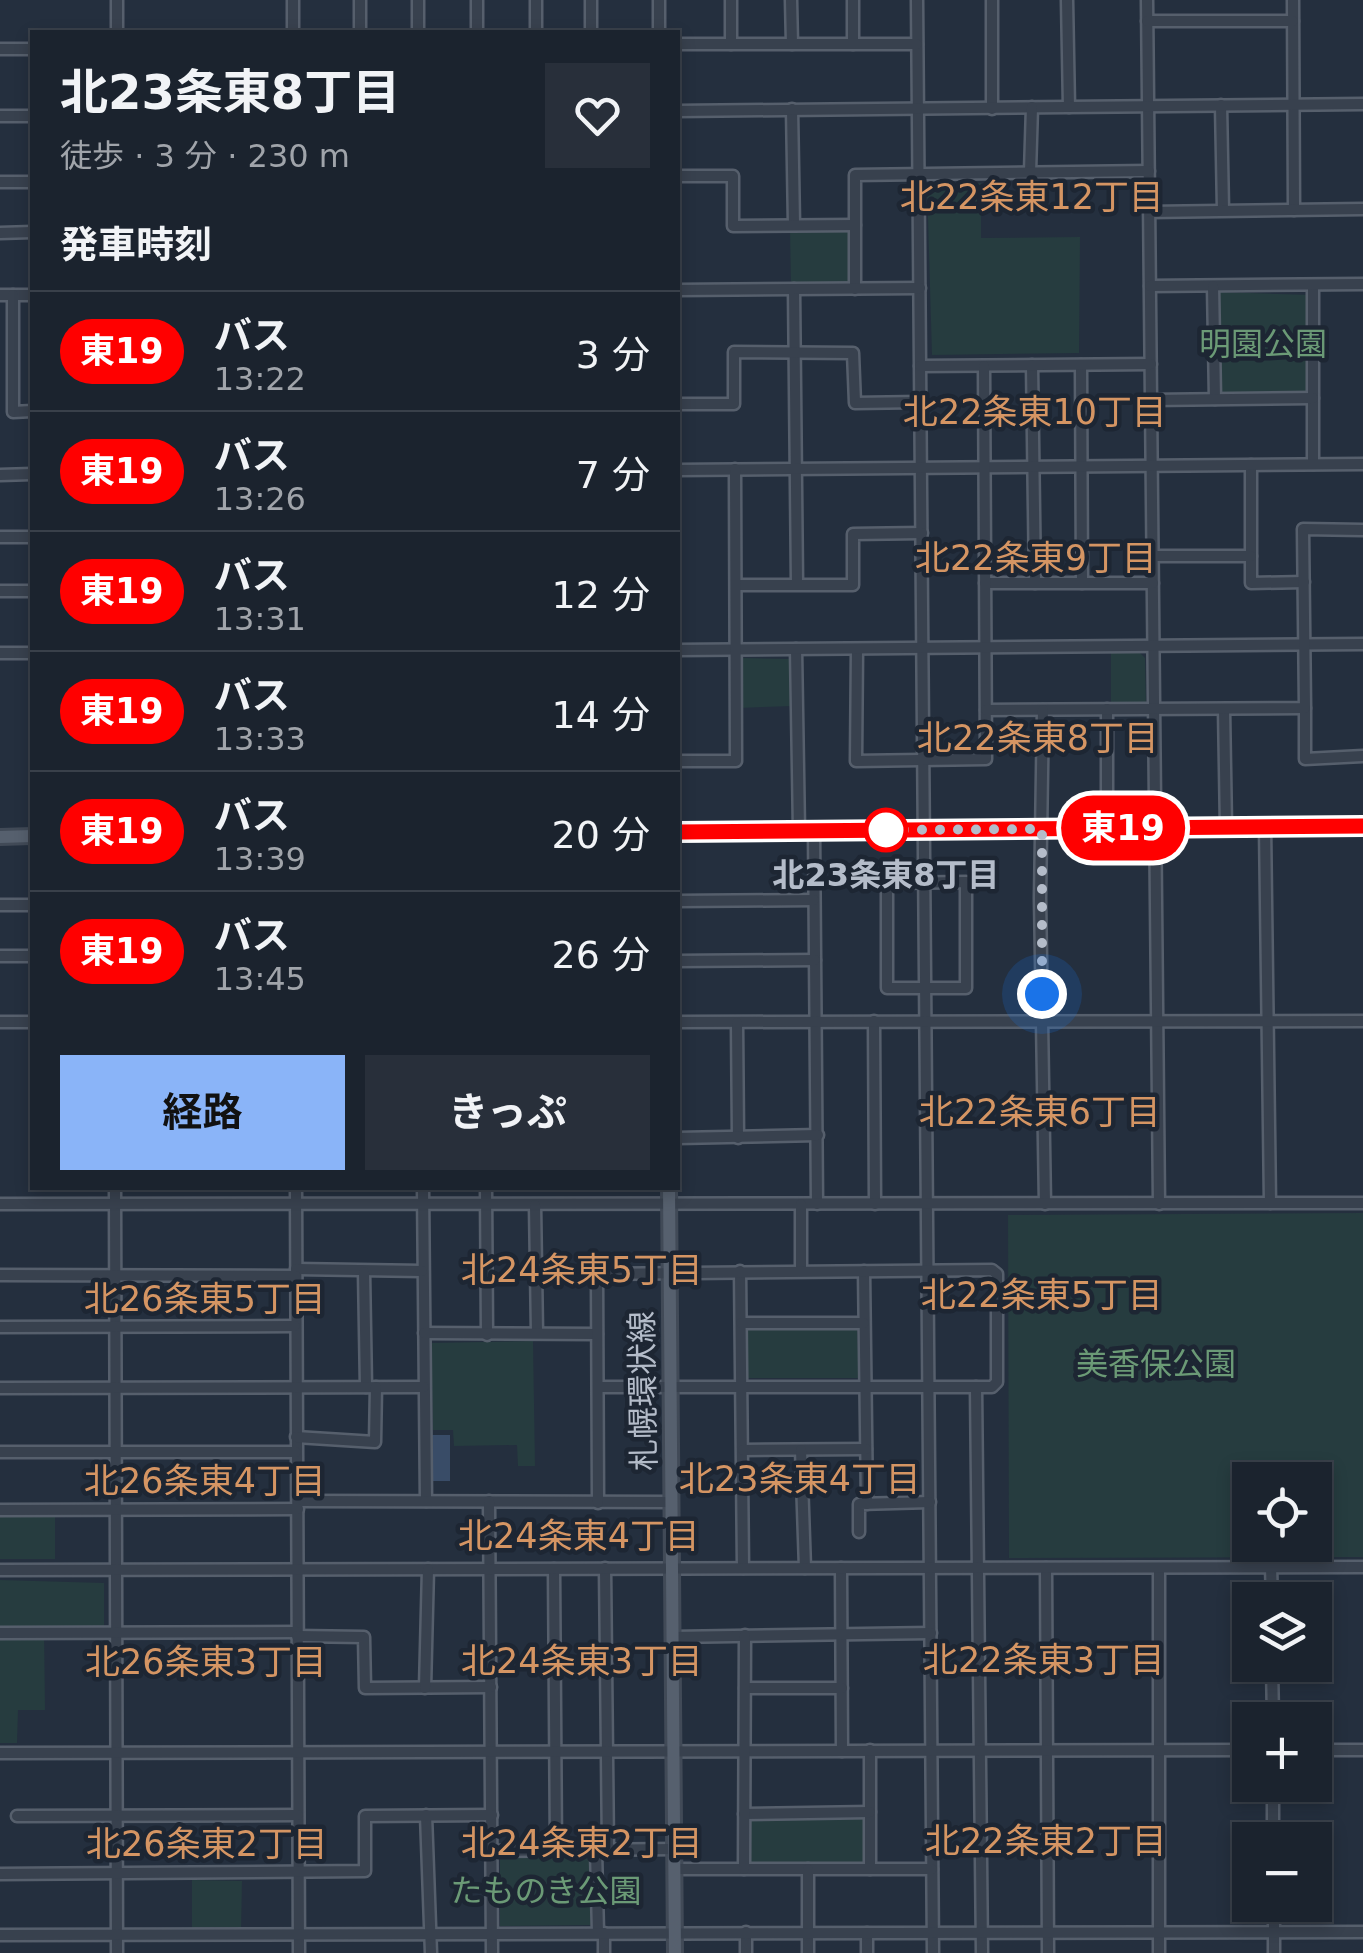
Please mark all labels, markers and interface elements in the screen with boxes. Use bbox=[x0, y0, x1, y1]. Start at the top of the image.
button: heart bbox=[545, 63, 650, 168]
text: 北23条東8丁目 bbox=[60, 64, 400, 120]
text: 徒歩 · 3 分 · 230 m bbox=[60, 137, 350, 175]
district label: 北22条東12丁目 bbox=[900, 177, 1164, 217]
text: 発車時刻 bbox=[60, 223, 212, 267]
text: バス bbox=[214, 314, 290, 358]
park label: 明園公園 bbox=[1199, 325, 1327, 363]
text: 東19 bbox=[80, 331, 164, 371]
text: 3 分 bbox=[576, 333, 650, 377]
text: 13:22 bbox=[214, 360, 306, 398]
district label: 北22条東10丁目 bbox=[903, 392, 1167, 432]
text: バス bbox=[214, 434, 290, 478]
text: 東19 bbox=[80, 451, 164, 491]
text: 7 分 bbox=[576, 453, 650, 497]
text: 13:26 bbox=[214, 480, 306, 518]
district label: 北22条東9丁目 bbox=[915, 538, 1157, 578]
text: バス bbox=[214, 554, 290, 598]
text: 東19 bbox=[80, 571, 164, 611]
text: 12 分 bbox=[552, 573, 650, 617]
text: 13:31 bbox=[214, 600, 306, 638]
text: バス bbox=[214, 674, 290, 718]
text: 東19 bbox=[80, 691, 164, 731]
text: 14 分 bbox=[552, 693, 650, 737]
district label: 北22条東8丁目 bbox=[917, 718, 1159, 758]
text: 13:33 bbox=[214, 720, 306, 758]
text: バス bbox=[214, 794, 290, 838]
line badge: 東19 bbox=[1066, 796, 1180, 860]
text: 東19 bbox=[1081, 808, 1165, 848]
marker: 北23条東8丁目 bbox=[865, 809, 907, 851]
text: 東19 bbox=[80, 811, 164, 851]
text: 20 分 bbox=[552, 813, 650, 857]
text: 13:39 bbox=[214, 840, 306, 878]
place label: 北23条東8丁目 bbox=[773, 856, 999, 894]
text: バス bbox=[214, 914, 290, 958]
text: 東19 bbox=[80, 931, 164, 971]
text: 26 分 bbox=[552, 933, 650, 977]
text: 13:45 bbox=[214, 960, 306, 998]
your location bbox=[1017, 969, 1067, 1019]
button: 経路 bbox=[60, 1055, 345, 1170]
button: きっぷ bbox=[365, 1055, 650, 1170]
district label: 北22条東6丁目 bbox=[919, 1092, 1161, 1132]
district label: 北24条東5丁目 bbox=[461, 1250, 703, 1290]
district label: 北22条東5丁目 bbox=[921, 1275, 1163, 1315]
district label: 北26条東5丁目 bbox=[84, 1279, 326, 1319]
street label: 札幌環状線 bbox=[623, 1311, 663, 1471]
park label: 美香保公園 bbox=[1076, 1345, 1236, 1383]
district label: 北23条東4丁目 bbox=[679, 1459, 921, 1499]
district label: 北26条東4丁目 bbox=[84, 1461, 326, 1501]
map controls bbox=[1232, 1462, 1332, 1922]
button: locate bbox=[1232, 1462, 1332, 1562]
district label: 北24条東4丁目 bbox=[458, 1516, 700, 1556]
button: layers bbox=[1232, 1582, 1332, 1682]
district label: 北22条東3丁目 bbox=[923, 1640, 1165, 1680]
district label: 北24条東3丁目 bbox=[461, 1641, 703, 1681]
district label: 北26条東3丁目 bbox=[85, 1642, 327, 1682]
button: + bbox=[1232, 1702, 1332, 1802]
district label: 北22条東2丁目 bbox=[925, 1821, 1167, 1861]
button: − bbox=[1232, 1822, 1332, 1922]
district label: 北24条東2丁目 bbox=[461, 1823, 703, 1863]
district label: 北26条東2丁目 bbox=[86, 1824, 328, 1864]
park label: たものき公園 bbox=[450, 1872, 642, 1910]

